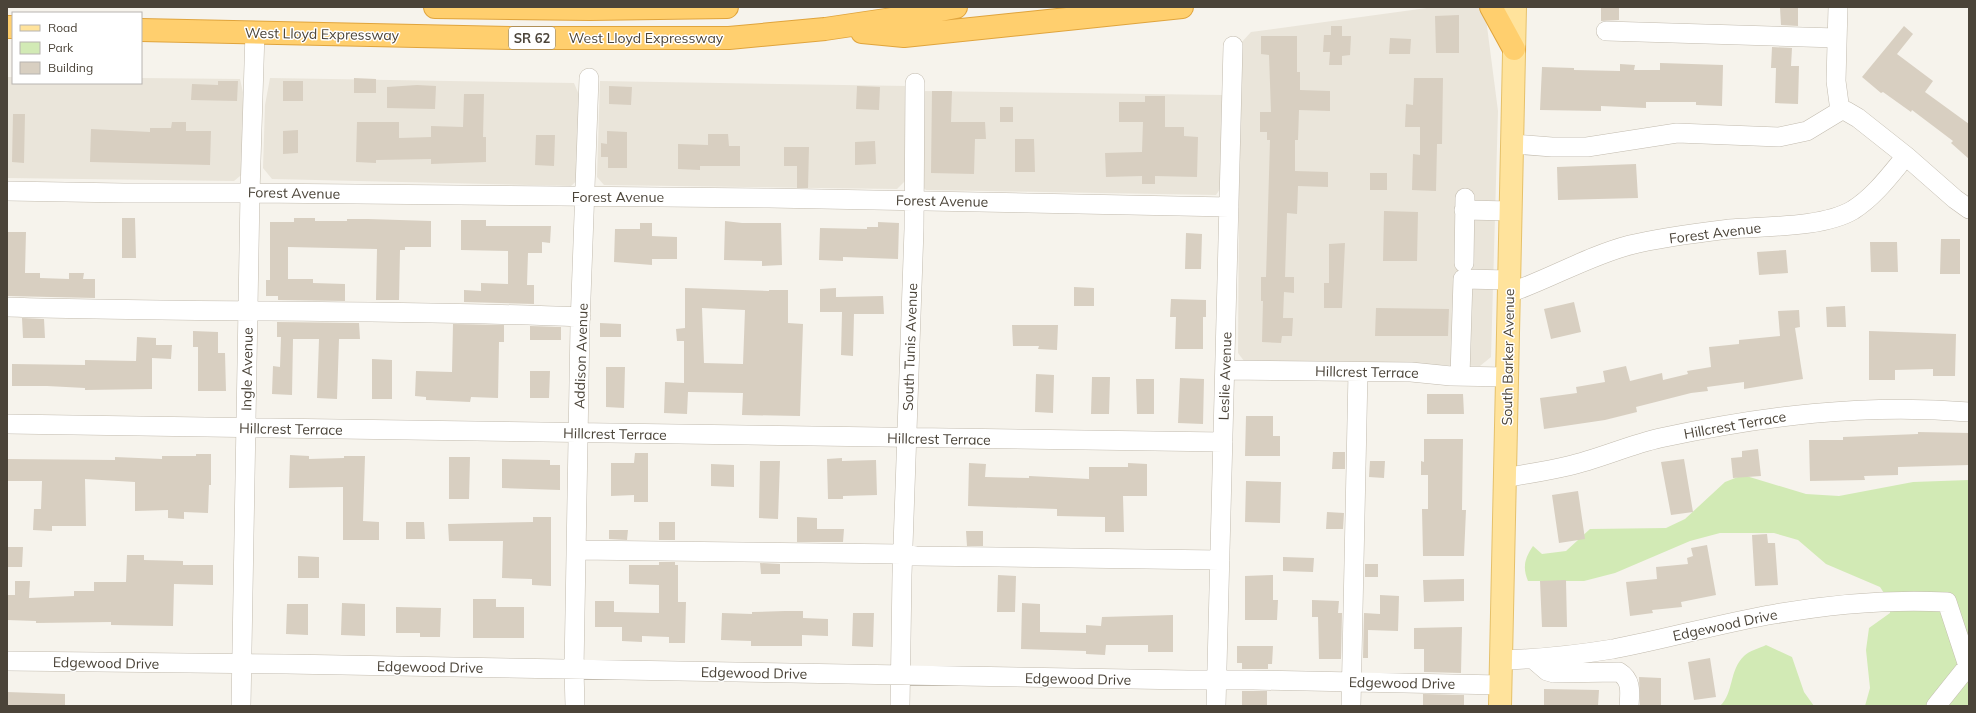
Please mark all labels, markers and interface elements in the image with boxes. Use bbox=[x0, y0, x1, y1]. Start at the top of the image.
legend bbox=[12, 12, 142, 84]
text: Road bbox=[48, 20, 77, 35]
street label: West Lloyd Expressway bbox=[245, 24, 400, 44]
road number: SR 62 bbox=[509, 27, 555, 49]
street label: West Lloyd Expressway bbox=[569, 29, 724, 47]
text: Park bbox=[48, 40, 74, 55]
text: Building bbox=[48, 60, 93, 75]
street label: Forest Avenue bbox=[248, 183, 340, 203]
street label: Forest Avenue bbox=[572, 188, 664, 206]
street label: Forest Avenue bbox=[896, 191, 988, 211]
street label: Forest Avenue bbox=[1668, 218, 1762, 248]
street label: South Tunis Avenue bbox=[899, 283, 921, 411]
street label: South Barker Avenue bbox=[1498, 288, 1518, 426]
street label: Addison Avenue bbox=[570, 303, 592, 409]
street label: Ingle Avenue bbox=[237, 327, 257, 411]
street label: Leslie Avenue bbox=[1214, 331, 1236, 421]
street label: Hillcrest Terrace bbox=[1315, 362, 1419, 382]
street label: Hillcrest Terrace bbox=[1682, 407, 1788, 443]
street label: Hillcrest Terrace bbox=[239, 419, 343, 439]
street label: Hillcrest Terrace bbox=[563, 424, 667, 444]
street label: Hillcrest Terrace bbox=[887, 429, 991, 449]
street label: Edgewood Drive bbox=[1671, 605, 1779, 645]
street label: Edgewood Drive bbox=[53, 653, 159, 673]
street label: Edgewood Drive bbox=[377, 657, 483, 677]
street label: Edgewood Drive bbox=[701, 663, 807, 683]
street label: Edgewood Drive bbox=[1025, 669, 1131, 689]
street label: Edgewood Drive bbox=[1349, 673, 1455, 693]

